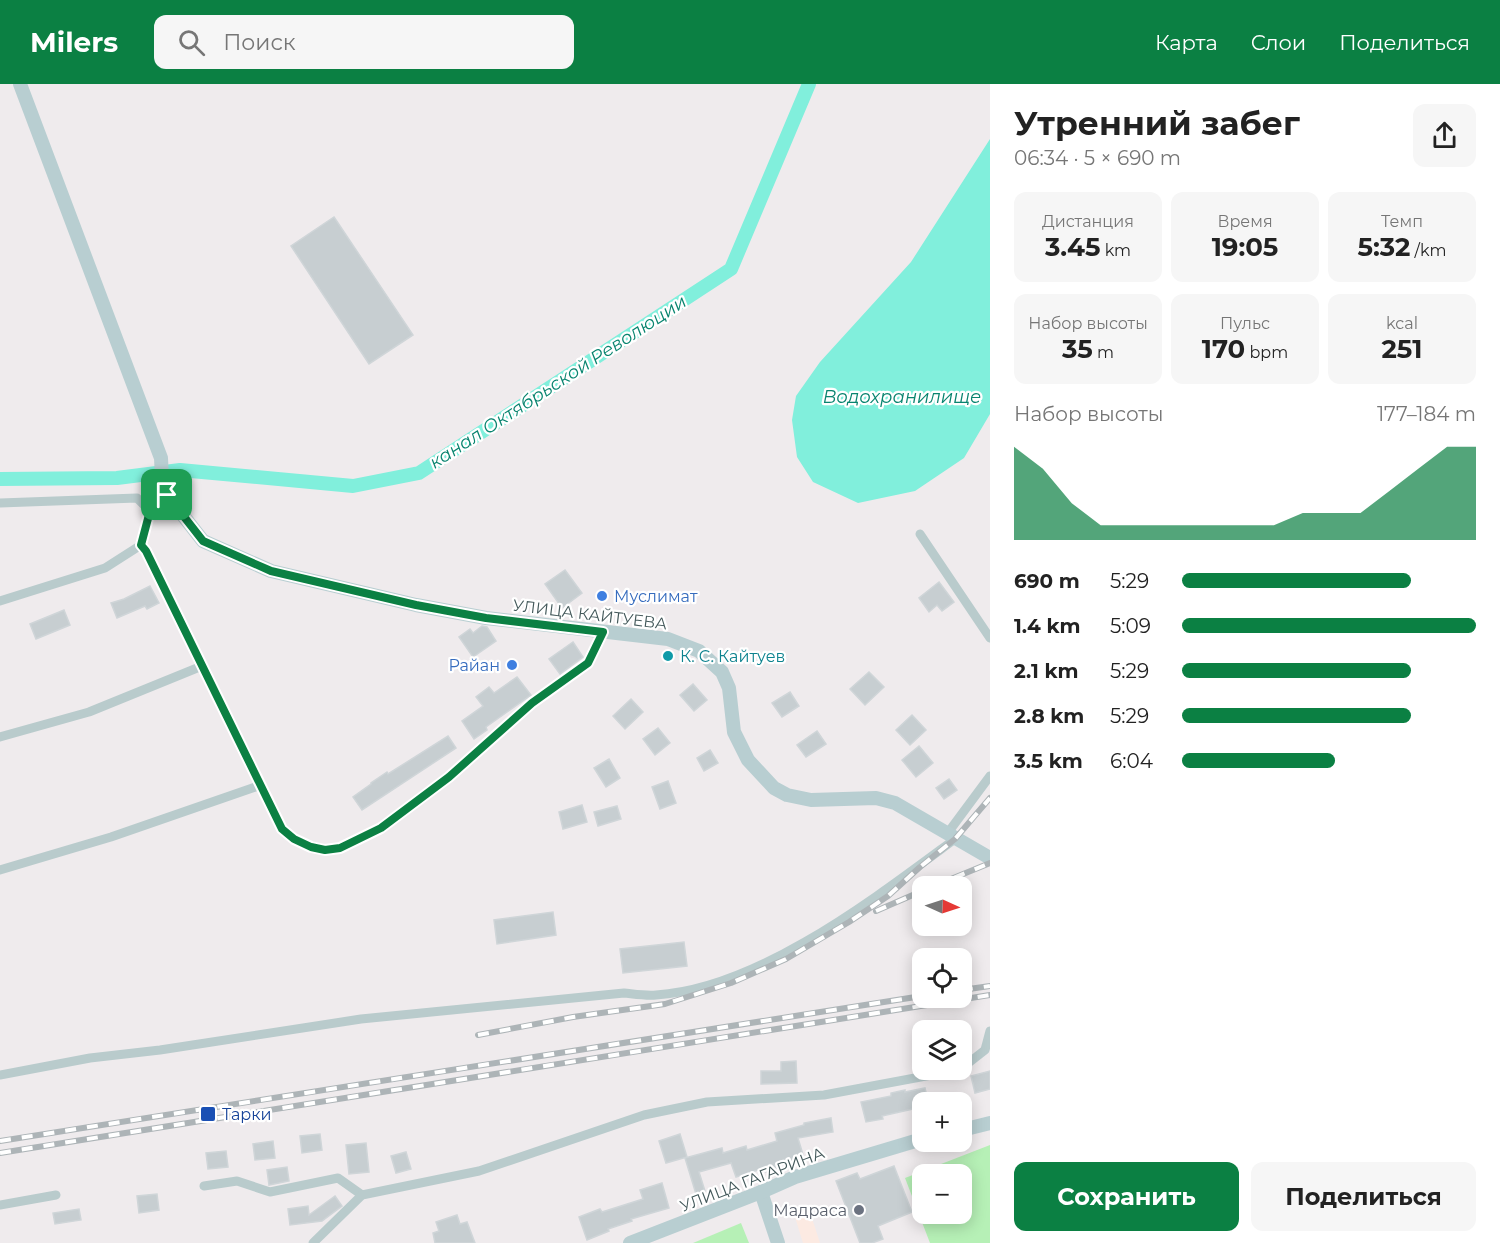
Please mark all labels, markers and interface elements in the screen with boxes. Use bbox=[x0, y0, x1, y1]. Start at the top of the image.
search box bbox=[154, 15, 574, 69]
text: Milers bbox=[30, 25, 118, 59]
icon: search bbox=[175, 26, 208, 59]
text: Поиск bbox=[223, 29, 296, 56]
text: Карта bbox=[1155, 30, 1218, 55]
text: Слои bbox=[1251, 30, 1306, 55]
text: Поделиться bbox=[1339, 30, 1470, 55]
text: Утренний забег bbox=[1014, 103, 1300, 143]
button: share bbox=[1413, 104, 1476, 167]
text: 06:34 · 5 × 690 m bbox=[1014, 146, 1181, 170]
text: Дистанция bbox=[1042, 212, 1134, 231]
text: Время bbox=[1217, 212, 1273, 231]
text: Темп bbox=[1381, 212, 1423, 231]
text: 3.45 bbox=[1045, 231, 1100, 263]
text: 19:05 bbox=[1212, 231, 1278, 263]
text: 5:32 bbox=[1358, 231, 1410, 263]
text: km bbox=[1100, 241, 1131, 260]
text: /km bbox=[1410, 241, 1446, 260]
water label: канал Октябрьской Революции bbox=[425, 290, 691, 474]
text: Набор высоты bbox=[1028, 314, 1148, 333]
text: Пульс bbox=[1220, 314, 1270, 333]
text: kcal bbox=[1386, 314, 1418, 333]
text: 35 bbox=[1062, 333, 1093, 365]
text: 170 bbox=[1202, 333, 1245, 365]
text: 251 bbox=[1381, 333, 1423, 365]
text: m bbox=[1093, 343, 1114, 362]
text: bpm bbox=[1245, 343, 1288, 362]
water label: Водохранилище bbox=[823, 386, 981, 408]
text: Набор высоты bbox=[1014, 402, 1163, 426]
text: 177–184 m bbox=[1377, 402, 1476, 426]
pin bbox=[141, 469, 192, 520]
icon: arrive bbox=[150, 478, 183, 511]
text: 690 m bbox=[1014, 569, 1080, 593]
text: 5:29 bbox=[1110, 569, 1149, 593]
place label: Муслимат bbox=[614, 587, 698, 606]
marker: Муслимат bbox=[595, 589, 609, 603]
street label: УЛИЦА КАЙТУЕВА bbox=[512, 596, 668, 633]
text: 1.4 km bbox=[1014, 614, 1081, 638]
text: 5:09 bbox=[1110, 614, 1151, 638]
place label: К. С. Кайтуев bbox=[680, 647, 785, 666]
marker: К. С. Кайтуев bbox=[661, 649, 675, 663]
place label: Райан bbox=[448, 656, 500, 675]
marker: Райан bbox=[505, 658, 519, 672]
text: 2.1 km bbox=[1014, 659, 1078, 683]
text: 5:29 bbox=[1110, 659, 1149, 683]
text: 2.8 km bbox=[1014, 704, 1084, 728]
text: 5:29 bbox=[1110, 704, 1149, 728]
text: 3.5 km bbox=[1014, 749, 1083, 773]
text: 6:04 bbox=[1110, 749, 1153, 773]
north arrow bbox=[912, 876, 972, 936]
map controls bbox=[912, 876, 972, 1224]
button: locate bbox=[912, 948, 972, 1008]
button: layers bbox=[912, 1020, 972, 1080]
button: + bbox=[912, 1092, 972, 1152]
marker: Тарки bbox=[199, 1105, 217, 1123]
place label: Тарки bbox=[222, 1105, 272, 1124]
street label: УЛИЦА ГАГАРИНА bbox=[677, 1143, 827, 1216]
button: Сохранить bbox=[1014, 1162, 1239, 1231]
button: Поделиться bbox=[1251, 1162, 1476, 1231]
button: − bbox=[912, 1164, 972, 1224]
place label: Мадраса bbox=[773, 1201, 847, 1220]
marker: Мадраса bbox=[852, 1203, 866, 1217]

